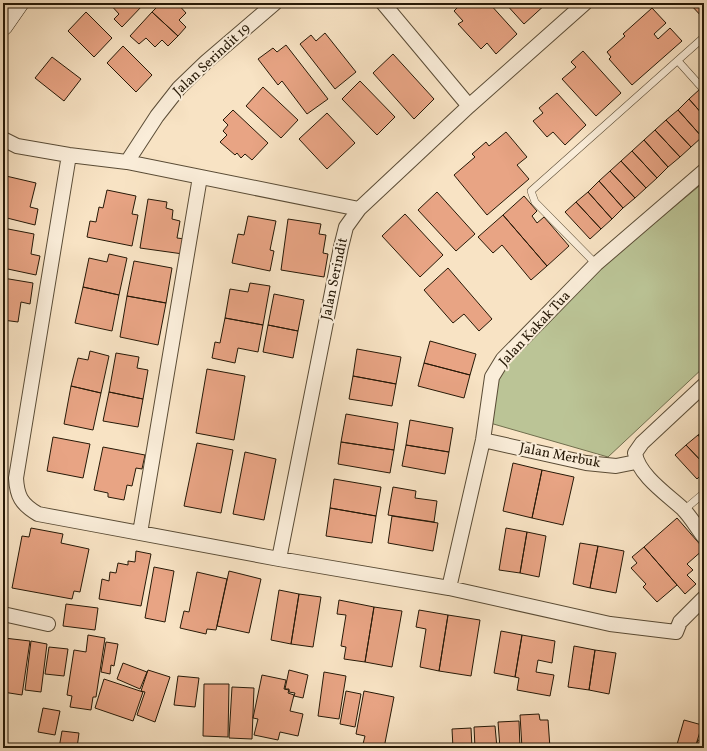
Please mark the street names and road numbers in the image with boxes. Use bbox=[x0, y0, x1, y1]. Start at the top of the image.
street label: Jalan Serindit 19 bbox=[169, 19, 255, 101]
street label: Jalan Serindit bbox=[317, 236, 353, 322]
street label: Jalan Kakak Tua bbox=[495, 287, 575, 371]
street label: Jalan Merbuk bbox=[518, 439, 603, 473]

